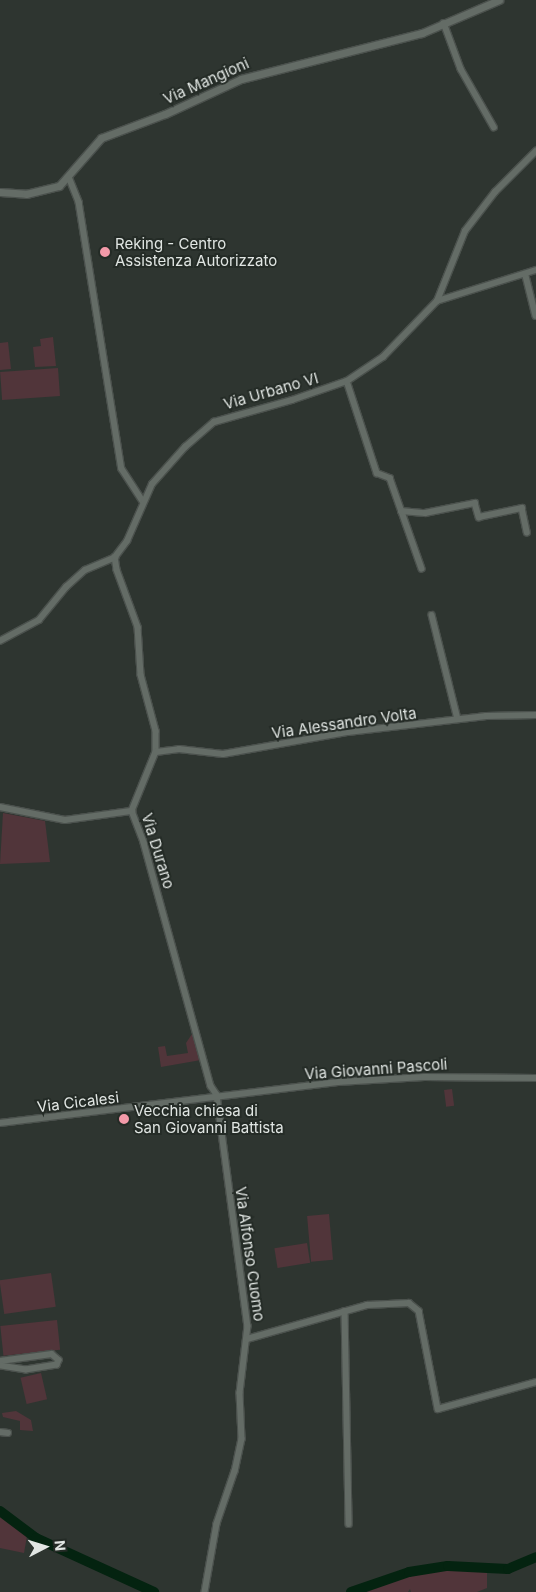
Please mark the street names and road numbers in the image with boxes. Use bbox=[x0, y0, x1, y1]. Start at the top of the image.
street label: Via Mangioni bbox=[160, 54, 252, 108]
street label: Via Urbano VI bbox=[221, 369, 321, 413]
street label: Via Alessandro Volta bbox=[270, 704, 418, 742]
street label: Via Durano bbox=[138, 811, 178, 891]
street label: Via Giovanni Pascoli bbox=[304, 1055, 448, 1083]
street label: Via Cicalesi bbox=[36, 1088, 120, 1116]
street label: Via Alfonso Cuomo bbox=[232, 1186, 268, 1322]

